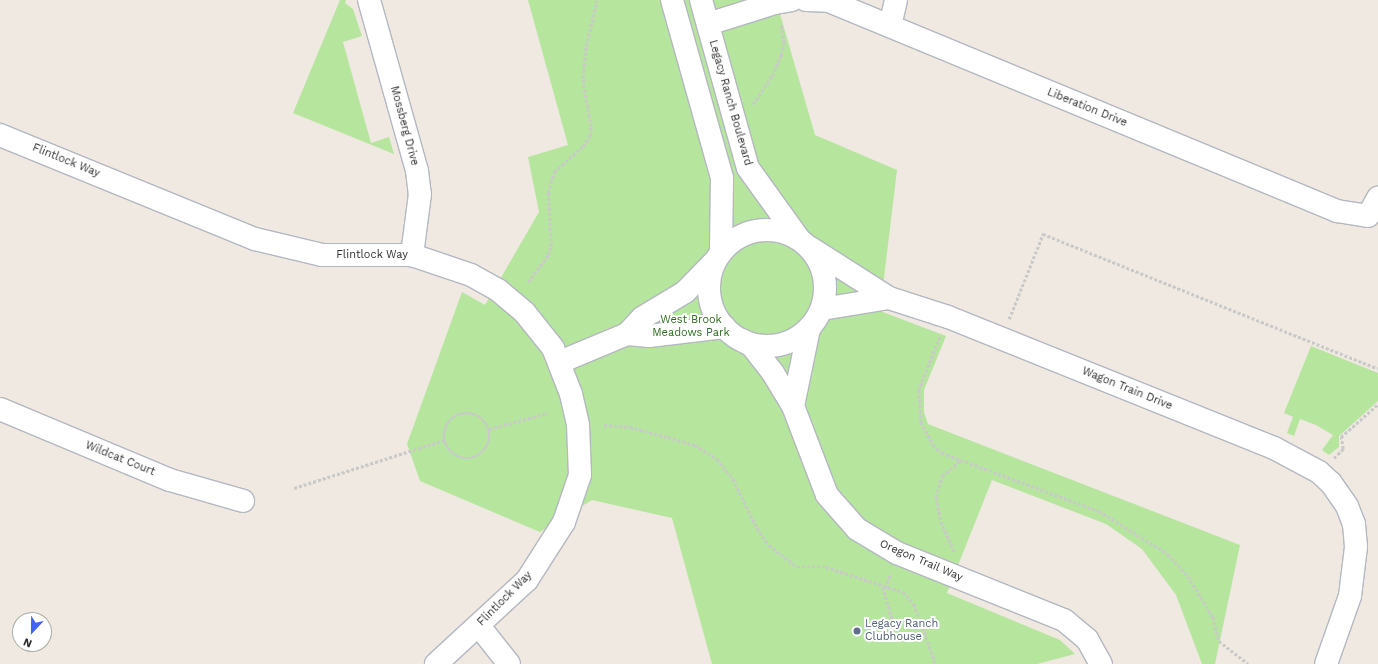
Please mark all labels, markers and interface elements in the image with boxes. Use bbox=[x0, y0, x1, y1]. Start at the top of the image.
street label: Legacy Ranch Boulevard bbox=[706, 38, 754, 168]
street label: Mossberg Drive bbox=[387, 85, 421, 167]
street label: Liberation Drive bbox=[1045, 86, 1129, 130]
street label: Flintlock Way bbox=[30, 141, 102, 181]
street label: Flintlock Way bbox=[336, 248, 408, 262]
park label: West Brook Meadows Park bbox=[652, 314, 730, 340]
street label: Wagon Train Drive bbox=[1080, 365, 1174, 413]
street label: Wildcat Court bbox=[83, 439, 157, 479]
street label: Oregon Trail Way bbox=[877, 537, 965, 585]
street label: Flintlock Way bbox=[475, 569, 535, 629]
north arrow bbox=[12, 612, 52, 652]
place label: Legacy Ranch Clubhouse bbox=[865, 618, 939, 644]
marker: Legacy Ranch Clubhouse bbox=[852, 626, 862, 636]
text: N bbox=[21, 635, 34, 650]

